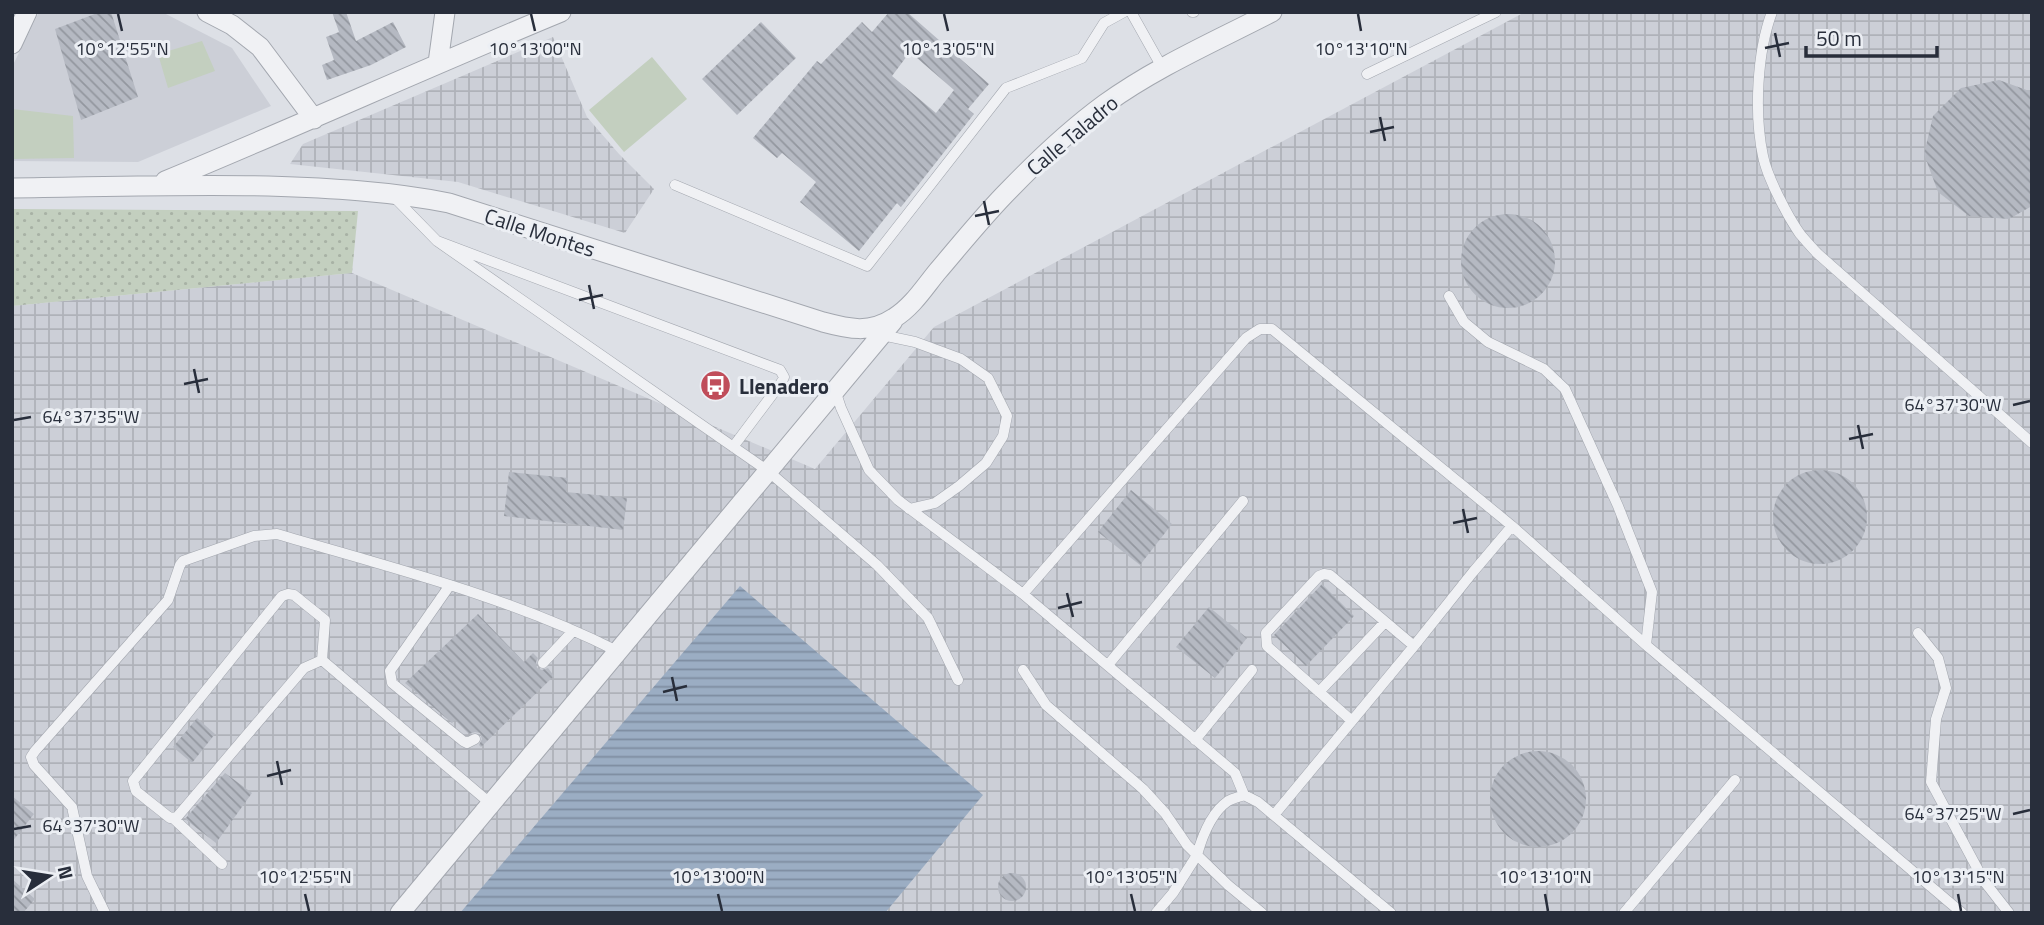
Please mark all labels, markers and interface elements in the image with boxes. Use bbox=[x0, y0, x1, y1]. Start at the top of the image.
scale bar bbox=[1806, 14, 1937, 58]
text: 50 m bbox=[1816, 22, 1862, 54]
text: 10°12'55"N bbox=[75, 35, 169, 62]
text: 10°13'00"N bbox=[488, 35, 582, 62]
text: 10°13'05"N bbox=[901, 35, 995, 62]
text: 10°13'10"N bbox=[1314, 35, 1408, 62]
street label: Calle Taladro bbox=[1019, 87, 1125, 183]
street label: Calle Montes bbox=[481, 199, 599, 265]
bus stop icon: Llenadero bbox=[699, 369, 733, 403]
place label: Llenadero bbox=[739, 370, 829, 402]
text: 64°37'30"W bbox=[1905, 391, 2002, 418]
text: 64°37'35"W bbox=[43, 403, 140, 430]
text: 64°37'25"W bbox=[1905, 800, 2002, 827]
text: 64°37'30"W bbox=[43, 812, 140, 839]
north arrow bbox=[14, 841, 84, 911]
text: N bbox=[51, 863, 82, 882]
text: 10°12'55"N bbox=[258, 863, 352, 890]
text: 10°13'00"N bbox=[671, 863, 765, 890]
text: 10°13'05"N bbox=[1084, 863, 1178, 890]
text: 10°13'10"N bbox=[1498, 863, 1592, 890]
text: 10°13'15"N bbox=[1911, 863, 2005, 890]

